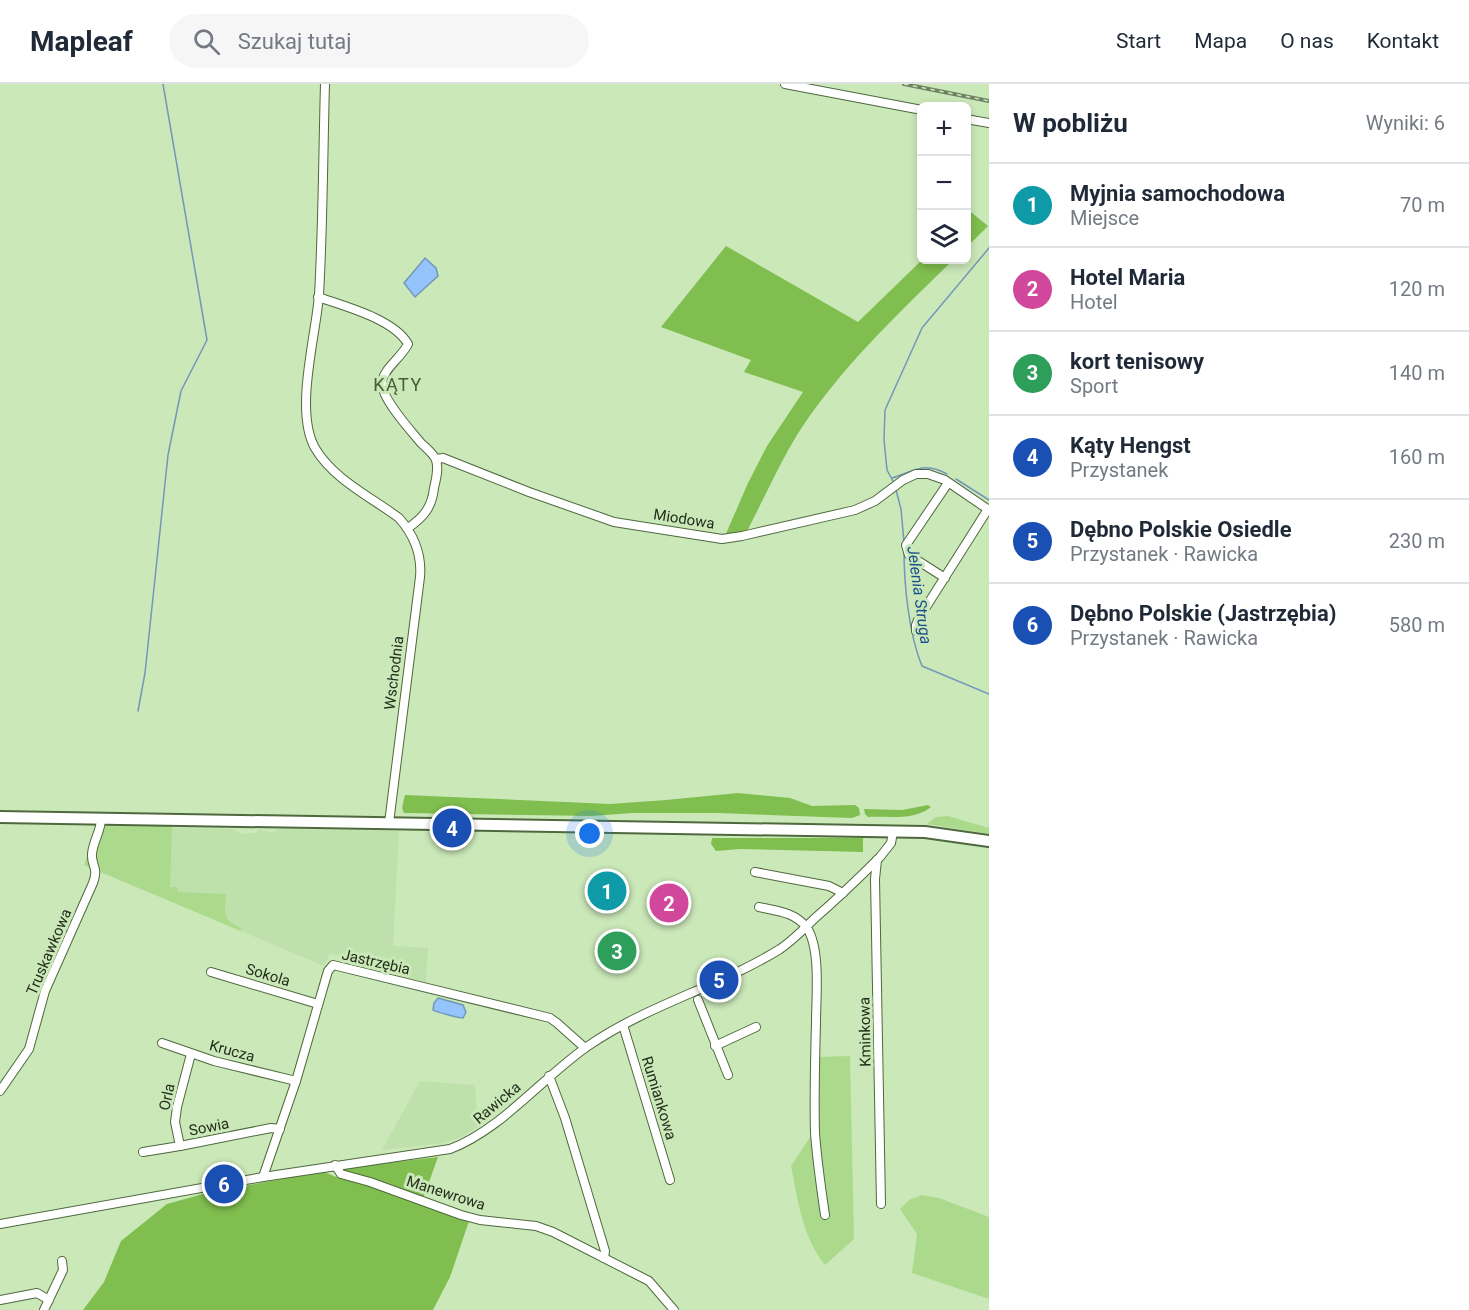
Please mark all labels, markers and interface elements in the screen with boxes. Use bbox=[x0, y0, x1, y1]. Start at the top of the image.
search box bbox=[169, 14, 589, 68]
text: Mapleaf bbox=[30, 25, 133, 58]
icon: search bbox=[190, 25, 223, 58]
text: Szukaj tutaj bbox=[238, 29, 352, 54]
text: Start bbox=[1116, 29, 1161, 53]
text: Mapa bbox=[1194, 29, 1247, 53]
text: O nas bbox=[1280, 29, 1334, 53]
text: Kontakt bbox=[1367, 29, 1439, 53]
map controls bbox=[917, 102, 971, 264]
button: + bbox=[917, 102, 971, 156]
text: W pobliżu bbox=[1013, 108, 1128, 138]
text: Wyniki: 6 bbox=[1366, 111, 1445, 135]
button: − bbox=[917, 156, 971, 210]
text: Myjnia samochodowa bbox=[1070, 181, 1285, 206]
text: 1 bbox=[1027, 193, 1038, 217]
text: 70 m bbox=[1400, 193, 1445, 217]
text: Miejsce bbox=[1070, 206, 1139, 230]
button: layers bbox=[917, 210, 971, 264]
text: Hotel Maria bbox=[1070, 265, 1185, 290]
text: 2 bbox=[1027, 277, 1038, 301]
text: 120 m bbox=[1389, 277, 1445, 301]
text: Hotel bbox=[1070, 290, 1118, 314]
text: kort tenisowy bbox=[1070, 349, 1204, 374]
text: 3 bbox=[1027, 361, 1038, 385]
text: 140 m bbox=[1389, 361, 1445, 385]
district label: KĄTY bbox=[373, 374, 423, 395]
text: Sport bbox=[1070, 374, 1118, 398]
text: Kąty Hengst bbox=[1070, 433, 1191, 458]
text: 4 bbox=[1027, 445, 1038, 469]
text: 160 m bbox=[1389, 445, 1445, 469]
text: Przystanek bbox=[1070, 458, 1168, 482]
street label: Miodowa bbox=[652, 505, 716, 533]
text: Dębno Polskie Osiedle bbox=[1070, 517, 1292, 542]
text: 5 bbox=[1027, 529, 1038, 553]
text: 230 m bbox=[1389, 529, 1445, 553]
text: Przystanek · Rawicka bbox=[1070, 542, 1258, 566]
water label: Jelenia Struga bbox=[903, 545, 936, 645]
text: Dębno Polskie (Jastrzębia) bbox=[1070, 601, 1336, 626]
text: 6 bbox=[1027, 613, 1038, 637]
text: 580 m bbox=[1389, 613, 1445, 637]
text: Przystanek · Rawicka bbox=[1070, 626, 1258, 650]
street label: Wschodnia bbox=[381, 635, 407, 711]
pin: 4 bbox=[432, 806, 472, 850]
your location bbox=[575, 819, 604, 848]
pin: 1 bbox=[588, 868, 626, 914]
pin: 2 bbox=[650, 880, 688, 926]
street label: Truskawkowa bbox=[23, 906, 75, 998]
pin: 3 bbox=[598, 928, 636, 974]
street label: Jastrzębia bbox=[340, 945, 412, 979]
pin: 5 bbox=[700, 958, 738, 1002]
street label: Sokola bbox=[244, 960, 292, 990]
street label: Kminkowa bbox=[855, 997, 875, 1067]
street label: Krucza bbox=[207, 1036, 257, 1066]
street label: Rumiankowa bbox=[638, 1054, 680, 1142]
street label: Rawicka bbox=[470, 1078, 524, 1128]
street label: Orla bbox=[155, 1082, 179, 1112]
street label: Sowia bbox=[187, 1114, 231, 1140]
pin: 6 bbox=[204, 1162, 244, 1206]
street label: Manewrowa bbox=[404, 1172, 488, 1214]

